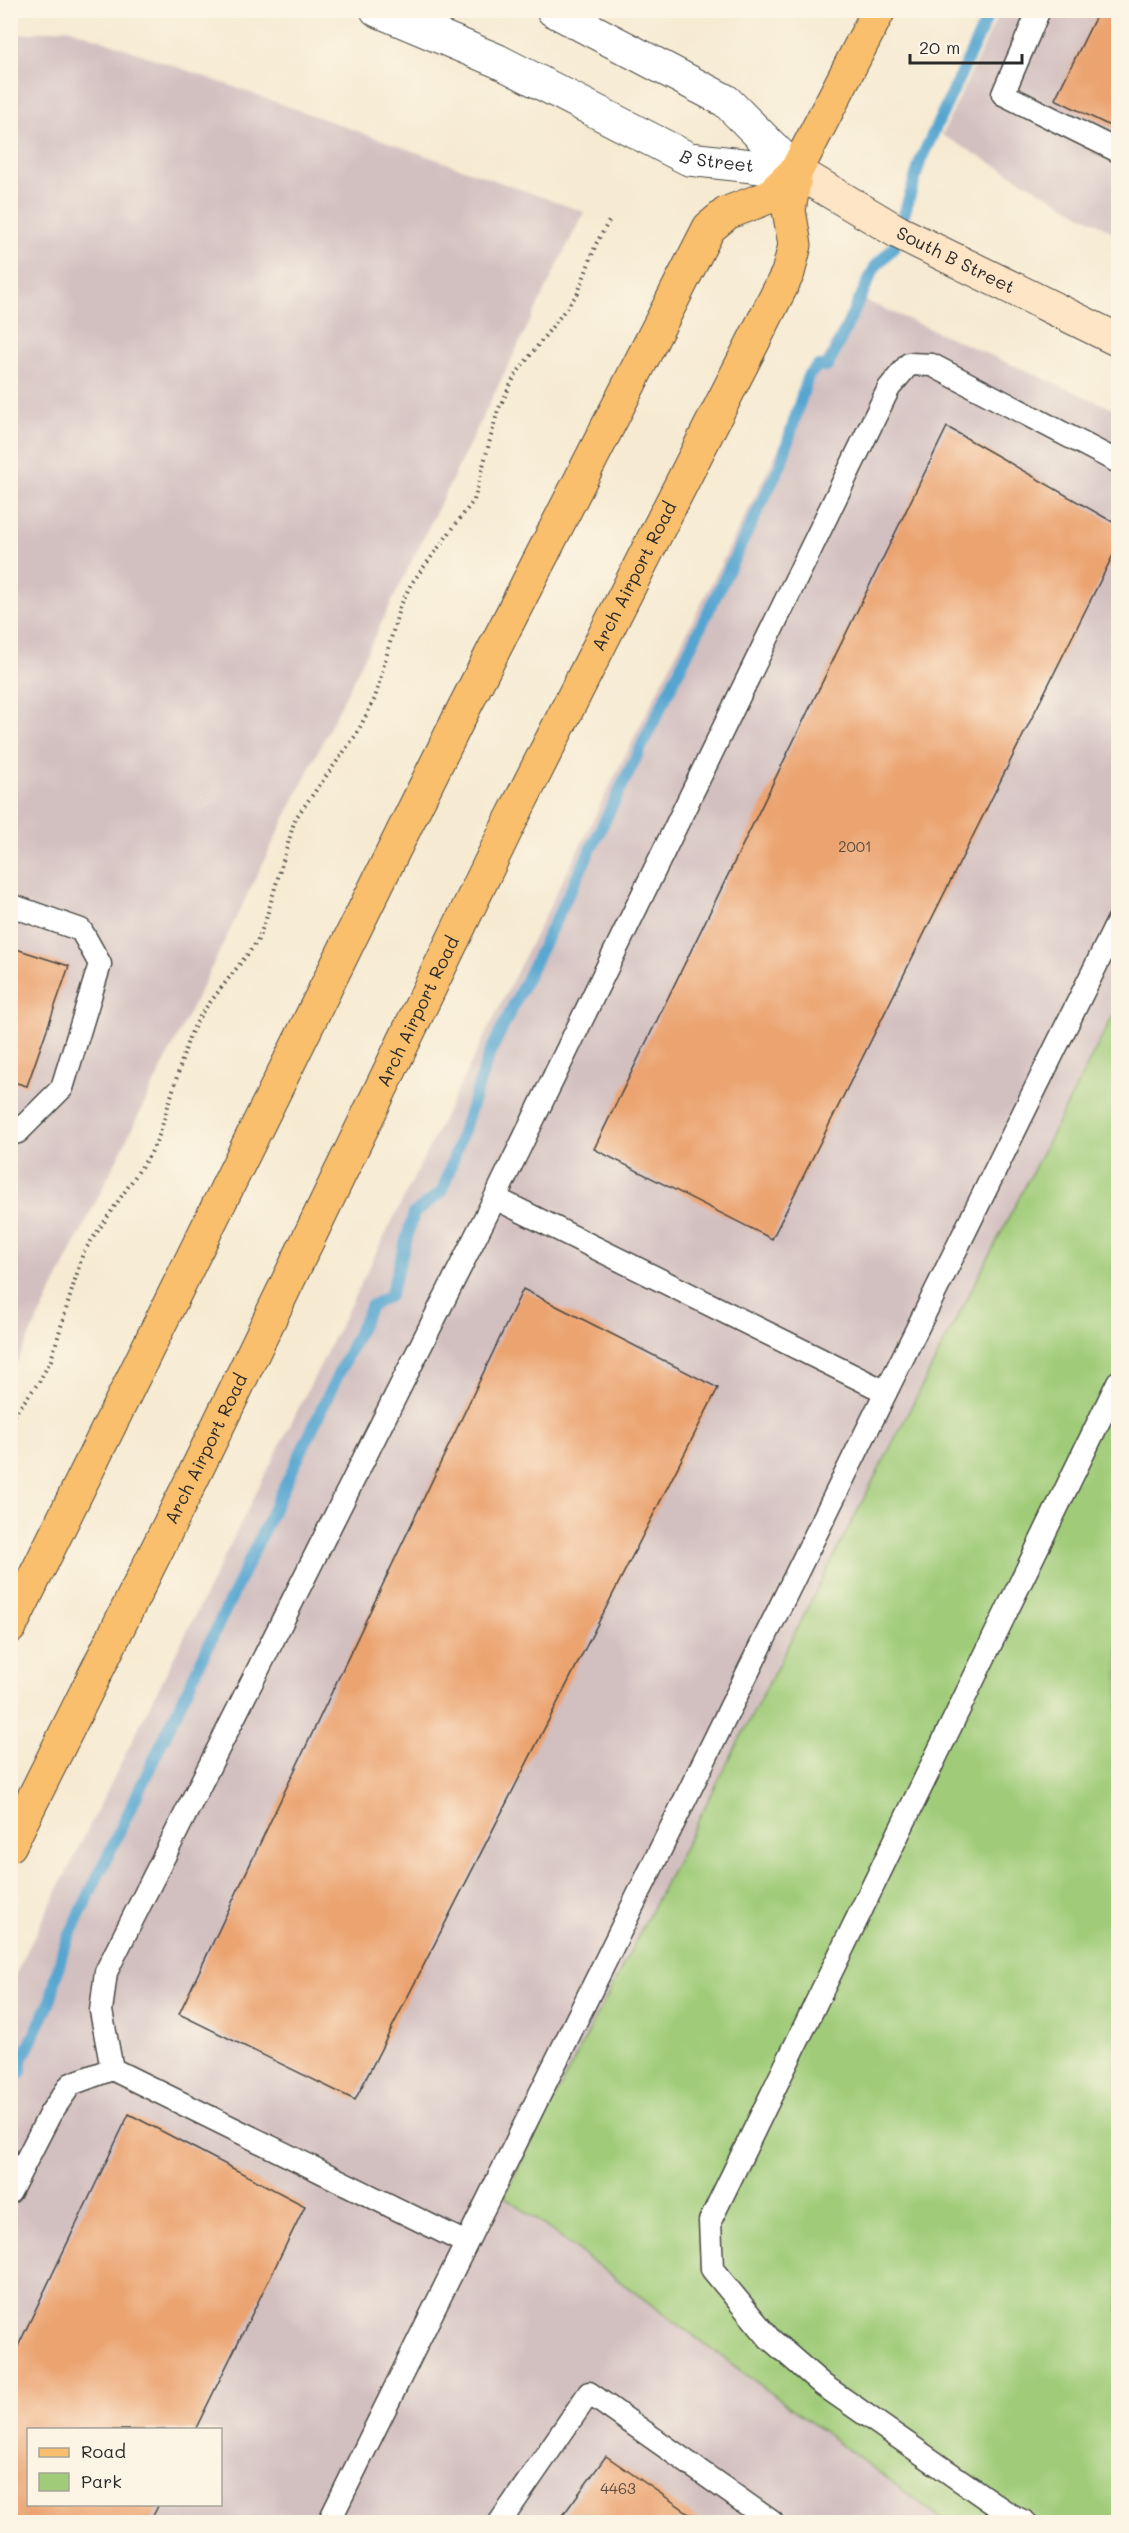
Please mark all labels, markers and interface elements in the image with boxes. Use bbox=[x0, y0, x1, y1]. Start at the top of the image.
scale bar bbox=[910, 27, 1022, 65]
text: 20 m bbox=[919, 35, 960, 59]
street label: B Street bbox=[676, 143, 755, 177]
street label: South B Street bbox=[893, 220, 1019, 299]
street label: Arch Airport Road bbox=[586, 497, 681, 655]
house number: 2001 bbox=[838, 836, 872, 856]
street label: Arch Airport Road bbox=[371, 932, 464, 1090]
street label: Arch Airport Road bbox=[159, 1369, 252, 1528]
legend bbox=[27, 2428, 222, 2506]
text: Road bbox=[81, 2439, 126, 2463]
text: Park bbox=[81, 2469, 122, 2493]
house number: 4463 bbox=[600, 2478, 636, 2498]

